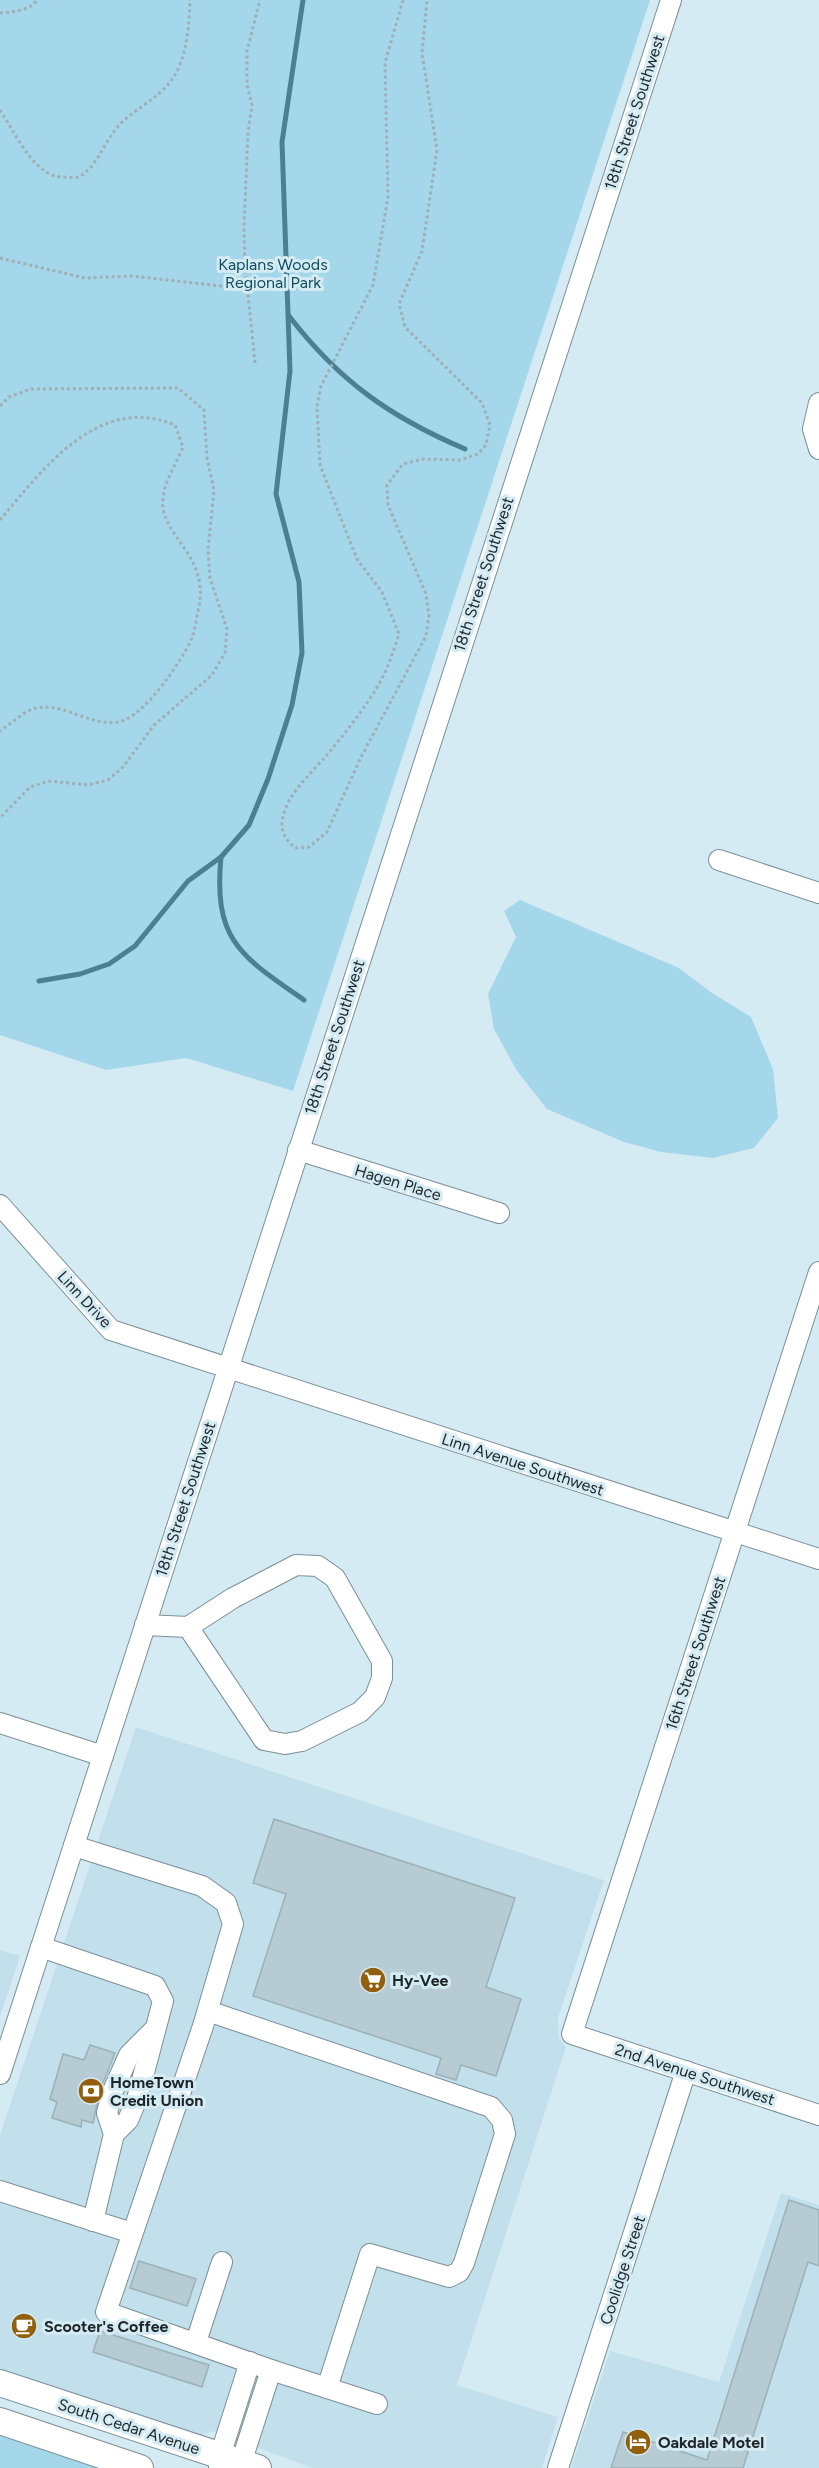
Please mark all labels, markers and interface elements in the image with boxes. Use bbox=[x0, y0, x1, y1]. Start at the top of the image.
street label: 18th Street Southwest bbox=[600, 32, 668, 192]
park label: Kaplans Woods Regional Park bbox=[218, 255, 328, 292]
street label: 18th Street Southwest bbox=[449, 494, 517, 654]
street label: 18th Street Southwest bbox=[300, 957, 368, 1117]
street label: Hagen Place bbox=[352, 1160, 444, 1205]
street label: Linn Drive bbox=[54, 1267, 116, 1332]
street label: 18th Street Southwest bbox=[151, 1419, 219, 1579]
street label: Linn Avenue Southwest bbox=[439, 1429, 606, 1500]
street label: 16th Street Southwest bbox=[662, 1574, 729, 1733]
supermarket icon: Hy-Vee bbox=[358, 1965, 388, 1995]
place label: Hy-Vee bbox=[392, 1971, 449, 1990]
street label: 2nd Avenue Southwest bbox=[613, 2040, 777, 2109]
place label: HomeTown Credit Union bbox=[110, 2073, 203, 2110]
bank icon: HomeTown Credit Union bbox=[76, 2076, 106, 2106]
street label: Coolidge Street bbox=[596, 2213, 649, 2327]
cafe icon: Scooter's Coffee bbox=[9, 2311, 39, 2341]
place label: Scooter's Coffee bbox=[44, 2317, 169, 2336]
street label: South Cedar Avenue bbox=[55, 2395, 203, 2458]
hotel icon: Oakdale Motel bbox=[623, 2427, 653, 2457]
place label: Oakdale Motel bbox=[658, 2433, 764, 2452]

